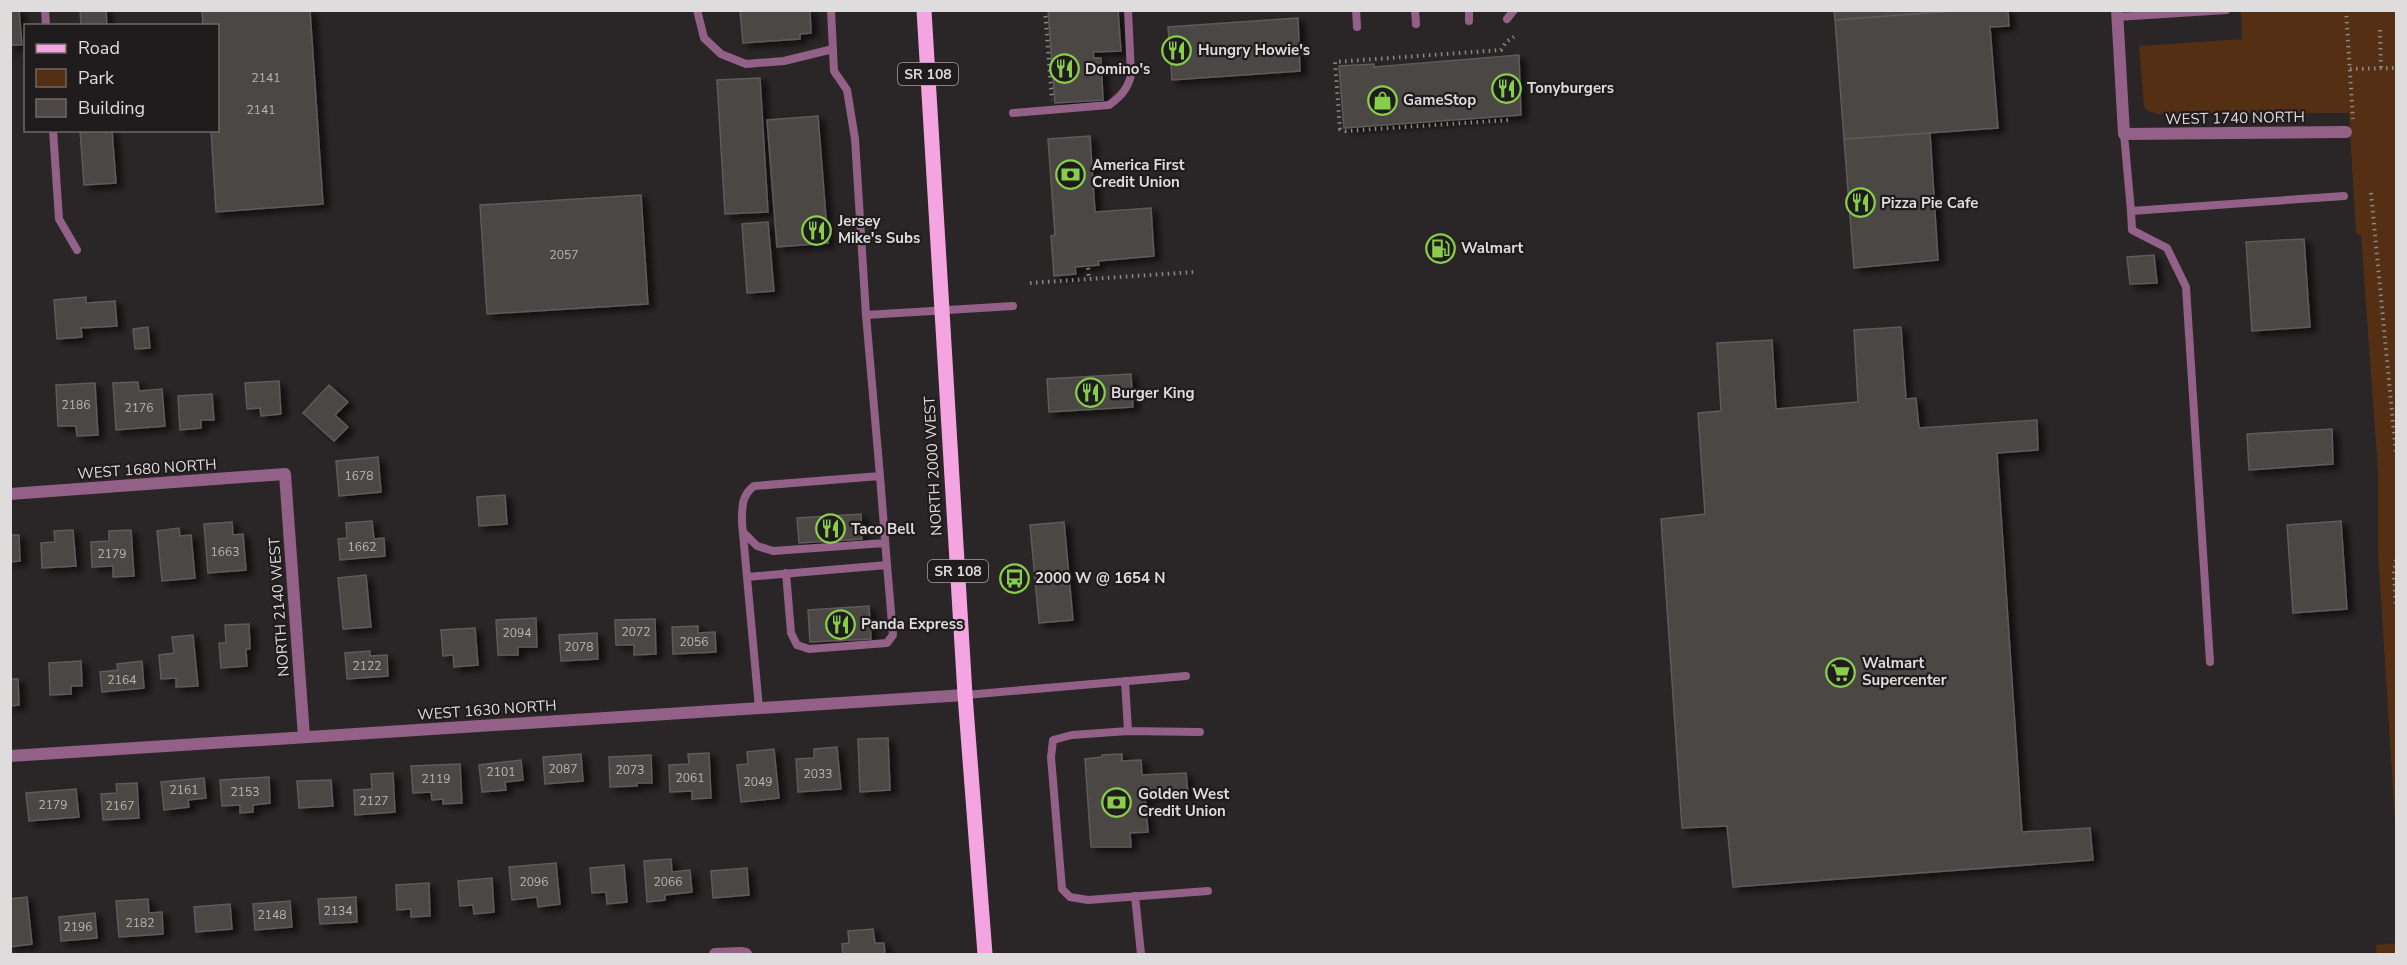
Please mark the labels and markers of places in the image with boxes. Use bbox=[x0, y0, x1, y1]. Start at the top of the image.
restaurant icon: Hungry Howie's bbox=[1161, 34, 1193, 66]
place label: Hungry Howie's bbox=[1198, 40, 1310, 60]
restaurant icon: Domino's bbox=[1048, 53, 1080, 85]
place label: Domino's bbox=[1085, 59, 1150, 79]
restaurant icon: Tonyburgers bbox=[1490, 72, 1522, 104]
place label: Tonyburgers bbox=[1527, 78, 1614, 98]
shop icon: GameStop bbox=[1366, 84, 1398, 116]
place label: GameStop bbox=[1403, 90, 1476, 110]
place label: America First Credit Union bbox=[1092, 155, 1185, 192]
bank icon: America First Credit Union bbox=[1055, 158, 1087, 190]
restaurant icon: Pizza Pie Cafe bbox=[1844, 187, 1876, 219]
place label: Pizza Pie Cafe bbox=[1881, 193, 1978, 213]
place label: Jersey Mike's Subs bbox=[837, 211, 920, 248]
restaurant icon: Jersey Mike's Subs bbox=[801, 214, 833, 246]
fuel station icon: Walmart bbox=[1424, 232, 1456, 264]
place label: Walmart bbox=[1461, 238, 1523, 258]
restaurant icon: Burger King bbox=[1074, 377, 1106, 409]
place label: Burger King bbox=[1111, 383, 1195, 403]
restaurant icon: Taco Bell bbox=[814, 513, 846, 545]
place label: Taco Bell bbox=[851, 519, 915, 539]
bus stop icon: 2000 W @ 1654 N bbox=[998, 562, 1030, 594]
place label: 2000 W @ 1654 N bbox=[1035, 568, 1165, 588]
restaurant icon: Panda Express bbox=[824, 608, 856, 640]
place label: Panda Express bbox=[861, 614, 963, 634]
place label: Walmart Supercenter bbox=[1862, 653, 1947, 690]
supermarket icon: Walmart Supercenter bbox=[1825, 656, 1857, 688]
place label: Golden West Credit Union bbox=[1138, 784, 1229, 821]
bank icon: Golden West Credit Union bbox=[1101, 787, 1133, 819]

